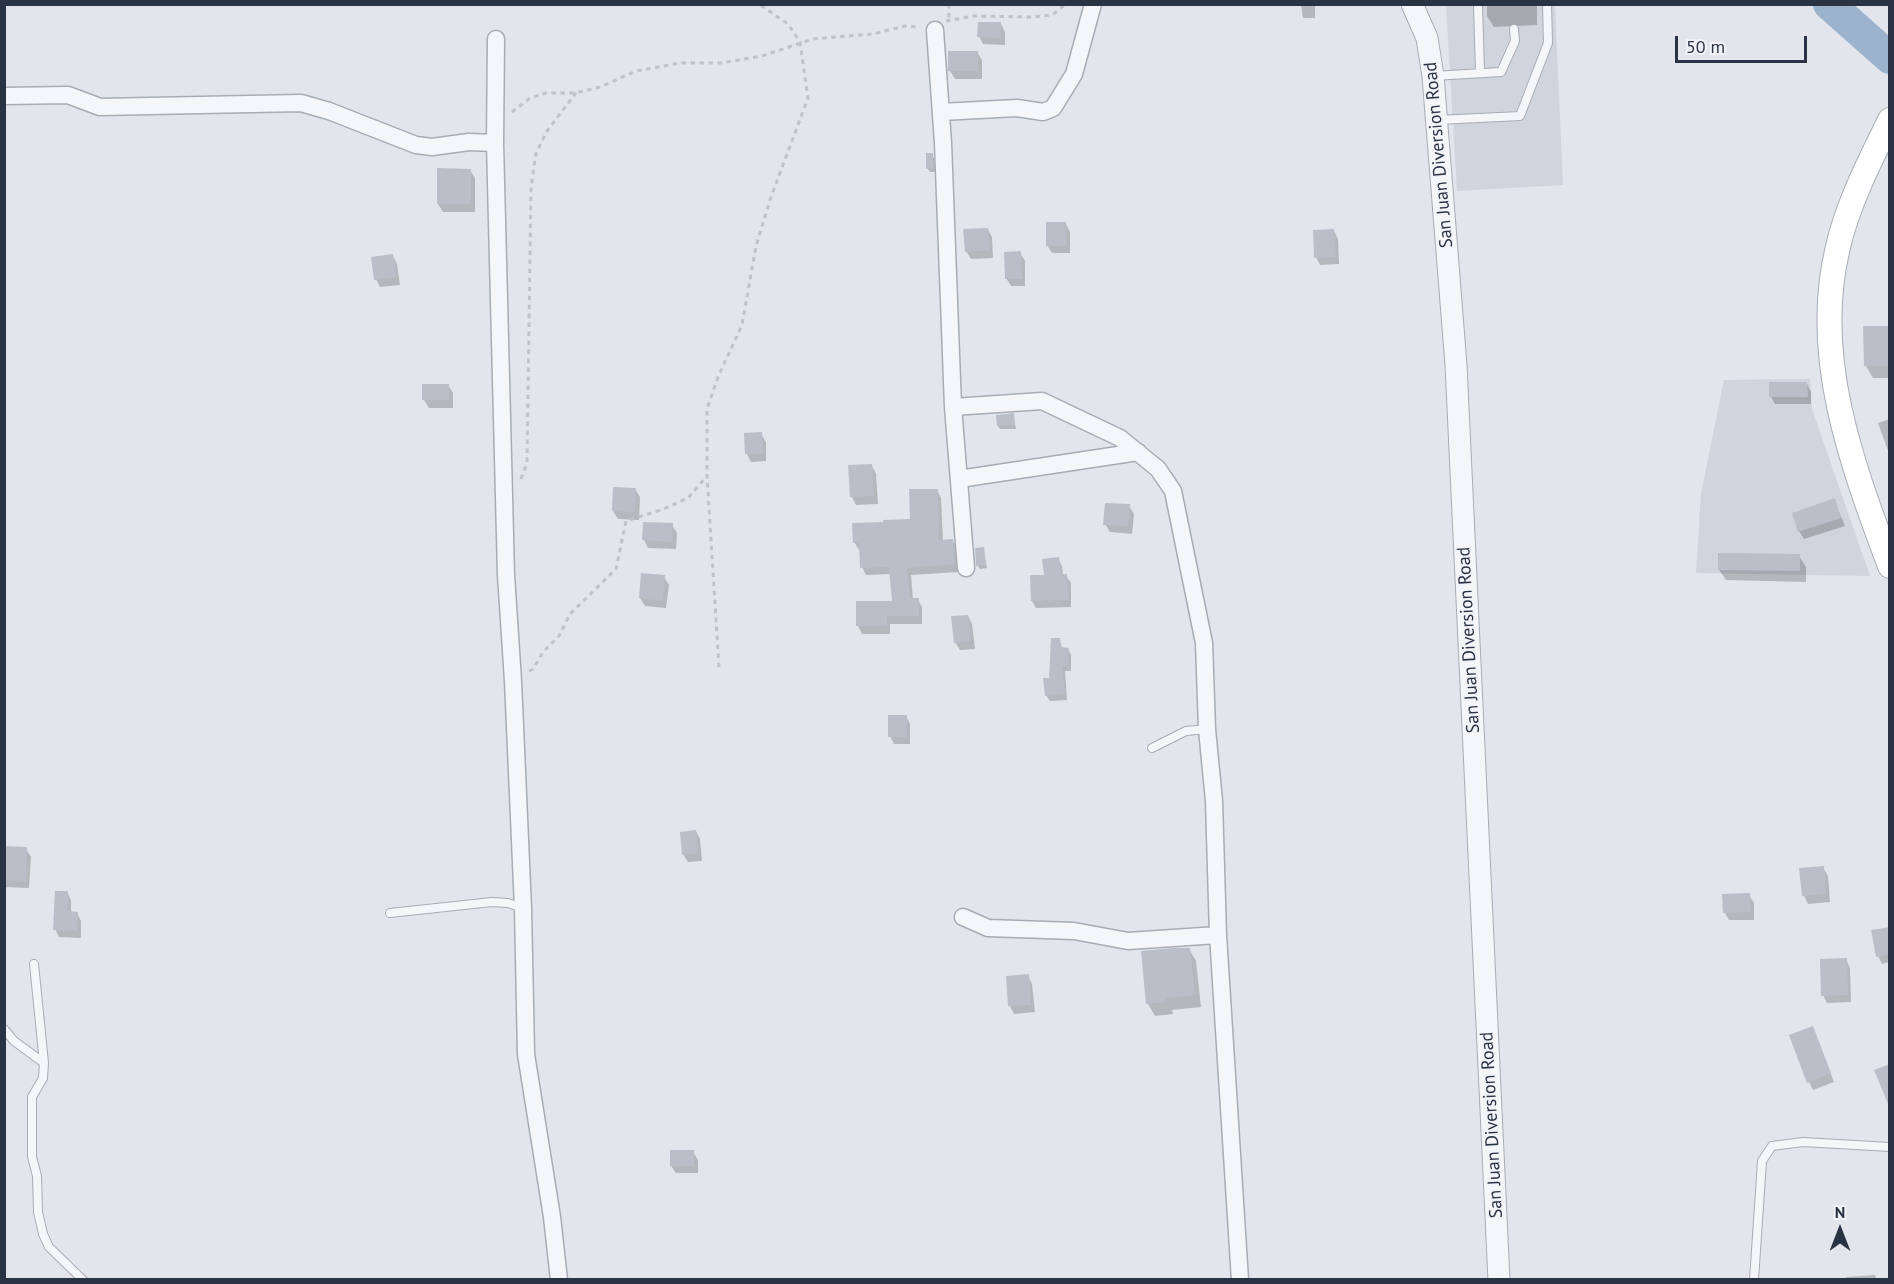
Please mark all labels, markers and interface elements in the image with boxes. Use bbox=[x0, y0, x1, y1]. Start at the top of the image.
scale bar bbox=[1678, 24, 1810, 62]
text: 50 m bbox=[1686, 35, 1725, 58]
street label: San Juan Diversion Road bbox=[1420, 61, 1458, 249]
street label: San Juan Diversion Road bbox=[1453, 546, 1485, 734]
street label: San Juan Diversion Road bbox=[1476, 1031, 1508, 1219]
north arrow bbox=[1810, 1200, 1870, 1260]
text: N bbox=[1835, 1202, 1845, 1222]

